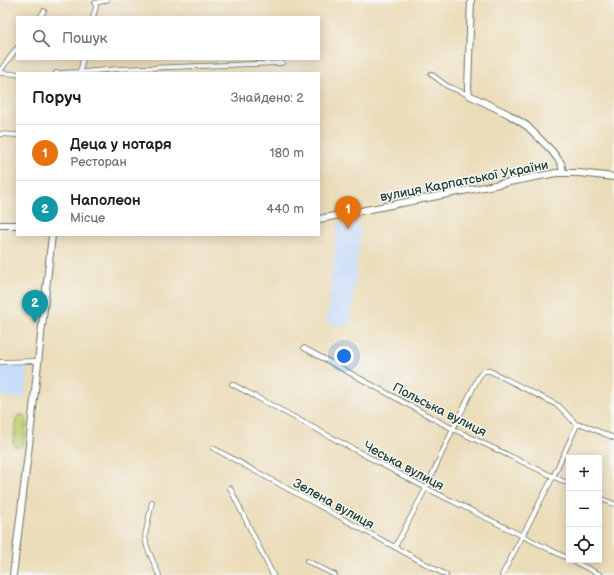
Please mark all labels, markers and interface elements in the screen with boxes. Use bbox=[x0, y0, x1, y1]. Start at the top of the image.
search box bbox=[16, 16, 320, 60]
icon: search bbox=[30, 27, 52, 49]
text: Пошук bbox=[62, 29, 108, 48]
text: Поруч bbox=[32, 88, 82, 108]
text: Знайдено: 2 bbox=[231, 90, 304, 106]
text: Деца у нотаря bbox=[70, 135, 172, 154]
text: 1 bbox=[42, 145, 48, 161]
text: 180 m bbox=[269, 145, 304, 161]
text: Ресторан bbox=[70, 154, 127, 170]
street label: вулиця Карпатської України bbox=[379, 157, 550, 205]
text: Наполеон bbox=[70, 191, 141, 210]
pin: 1 bbox=[335, 196, 361, 229]
text: 2 bbox=[41, 201, 49, 217]
text: 440 m bbox=[266, 201, 304, 217]
text: Місце bbox=[70, 210, 105, 226]
pin: 2 bbox=[22, 290, 48, 323]
your location bbox=[334, 346, 354, 366]
street label: Польська вулиця bbox=[390, 379, 489, 440]
street label: Чеська вулиця bbox=[361, 438, 447, 494]
map controls bbox=[566, 455, 602, 563]
button: + bbox=[566, 455, 602, 491]
street label: Зелена вулиця bbox=[290, 475, 377, 533]
button: − bbox=[566, 491, 602, 527]
button: locate bbox=[566, 527, 602, 563]

